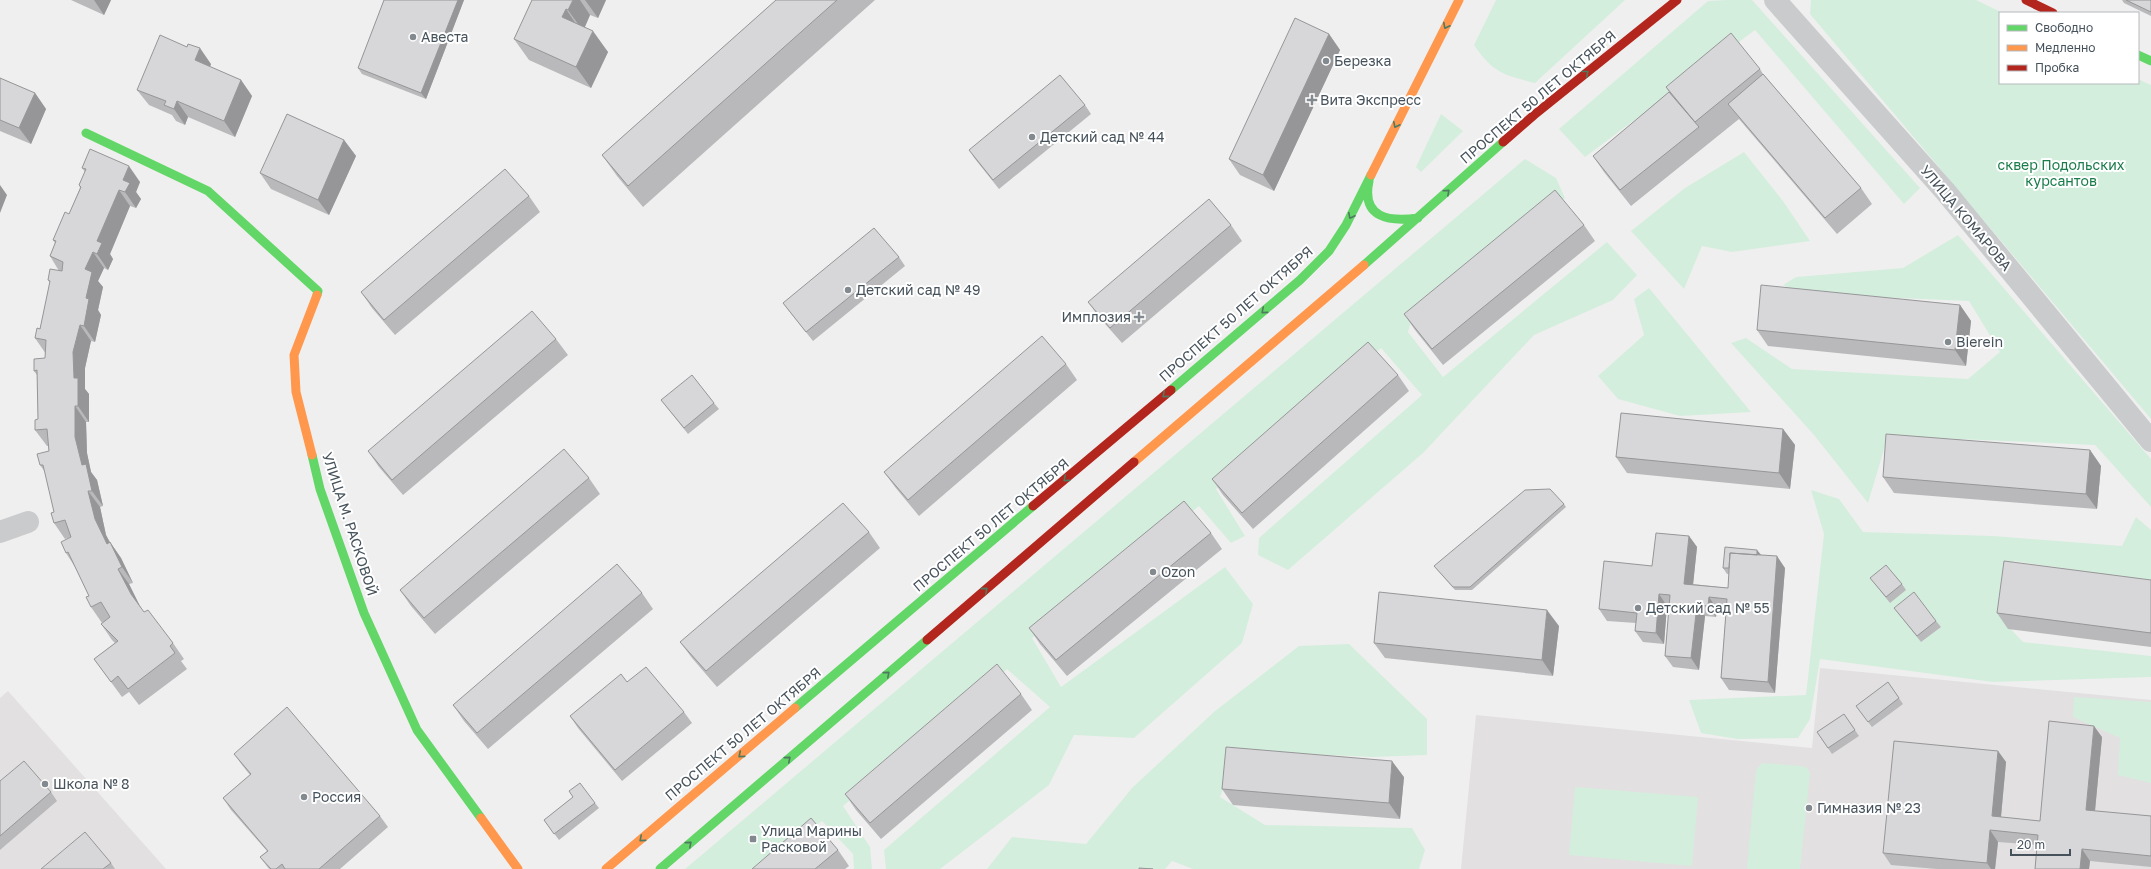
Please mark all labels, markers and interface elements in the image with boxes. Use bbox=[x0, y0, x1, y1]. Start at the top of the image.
legend bbox=[1999, 12, 2139, 84]
text: Свободно bbox=[2035, 20, 2093, 35]
one-way arrow bbox=[1443, 22, 1450, 29]
street label: ПРОСПЕКТ 50 ЛЕТ ОКТЯБРЯ bbox=[1456, 26, 1619, 167]
place label: Авеста bbox=[421, 28, 469, 45]
marker: Авеста bbox=[408, 32, 418, 42]
text: Медленно bbox=[2035, 40, 2095, 55]
place label: Березка bbox=[1334, 52, 1391, 69]
marker: Березка bbox=[1321, 56, 1331, 66]
text: Пробка bbox=[2035, 60, 2079, 75]
one-way arrow bbox=[1581, 71, 1588, 78]
place label: Вита Экспресс bbox=[1320, 91, 1422, 108]
marker: Вита Экспресс bbox=[1307, 95, 1317, 105]
one-way arrow bbox=[1393, 120, 1401, 128]
place label: Детский сад № 44 bbox=[1040, 128, 1164, 145]
marker: Детский сад № 44 bbox=[1027, 132, 1037, 142]
park label: сквер Подольских курсантов bbox=[1998, 156, 2125, 189]
street label: УЛИЦА КОМАРОВА bbox=[1917, 161, 2016, 274]
one-way arrow bbox=[1442, 189, 1450, 197]
one-way arrow bbox=[1348, 211, 1356, 219]
street label: ПРОСПЕКТ 50 ЛЕТ ОКТЯБРЯ bbox=[1155, 242, 1316, 385]
place label: Детский сад № 49 bbox=[856, 281, 980, 298]
marker: Детский сад № 49 bbox=[843, 285, 853, 295]
one-way arrow bbox=[1262, 306, 1269, 313]
place label: Имплозия bbox=[1061, 308, 1131, 325]
marker: Имплозия bbox=[1134, 312, 1144, 322]
place label: Bierein bbox=[1956, 333, 2003, 350]
marker: Bierein bbox=[1943, 337, 1953, 347]
one-way arrow bbox=[1163, 391, 1170, 398]
street label: УЛИЦА М. РАСКОВОЙ bbox=[319, 450, 382, 598]
street label: ПРОСПЕКТ 50 ЛЕТ ОКТЯБРЯ bbox=[909, 454, 1072, 595]
one-way arrow bbox=[1063, 475, 1071, 482]
place label: Ozon bbox=[1161, 563, 1195, 580]
marker: Ozon bbox=[1148, 567, 1158, 577]
one-way arrow bbox=[980, 587, 988, 594]
place label: Детский сад № 55 bbox=[1646, 599, 1770, 616]
marker: Детский сад № 55 bbox=[1633, 603, 1643, 613]
street label: ПРОСПЕКТ 50 ЛЕТ ОКТЯБРЯ bbox=[661, 663, 824, 804]
one-way arrow bbox=[882, 672, 889, 679]
one-way arrow bbox=[738, 750, 746, 757]
one-way arrow bbox=[783, 756, 791, 764]
place label: Школа № 8 bbox=[53, 775, 130, 792]
marker: Школа № 8 bbox=[40, 779, 50, 789]
place label: Россия bbox=[312, 788, 361, 805]
marker: Россия bbox=[299, 792, 309, 802]
place label: Гимназия № 23 bbox=[1817, 799, 1921, 816]
marker: Гимназия № 23 bbox=[1804, 803, 1814, 813]
place label: Улица Марины Расковой bbox=[761, 822, 862, 855]
scale bar bbox=[2011, 831, 2070, 857]
one-way arrow bbox=[639, 834, 646, 841]
marker: Улица Марины Расковой bbox=[748, 834, 758, 844]
text: 20 m bbox=[2017, 837, 2045, 852]
one-way arrow bbox=[685, 841, 692, 848]

